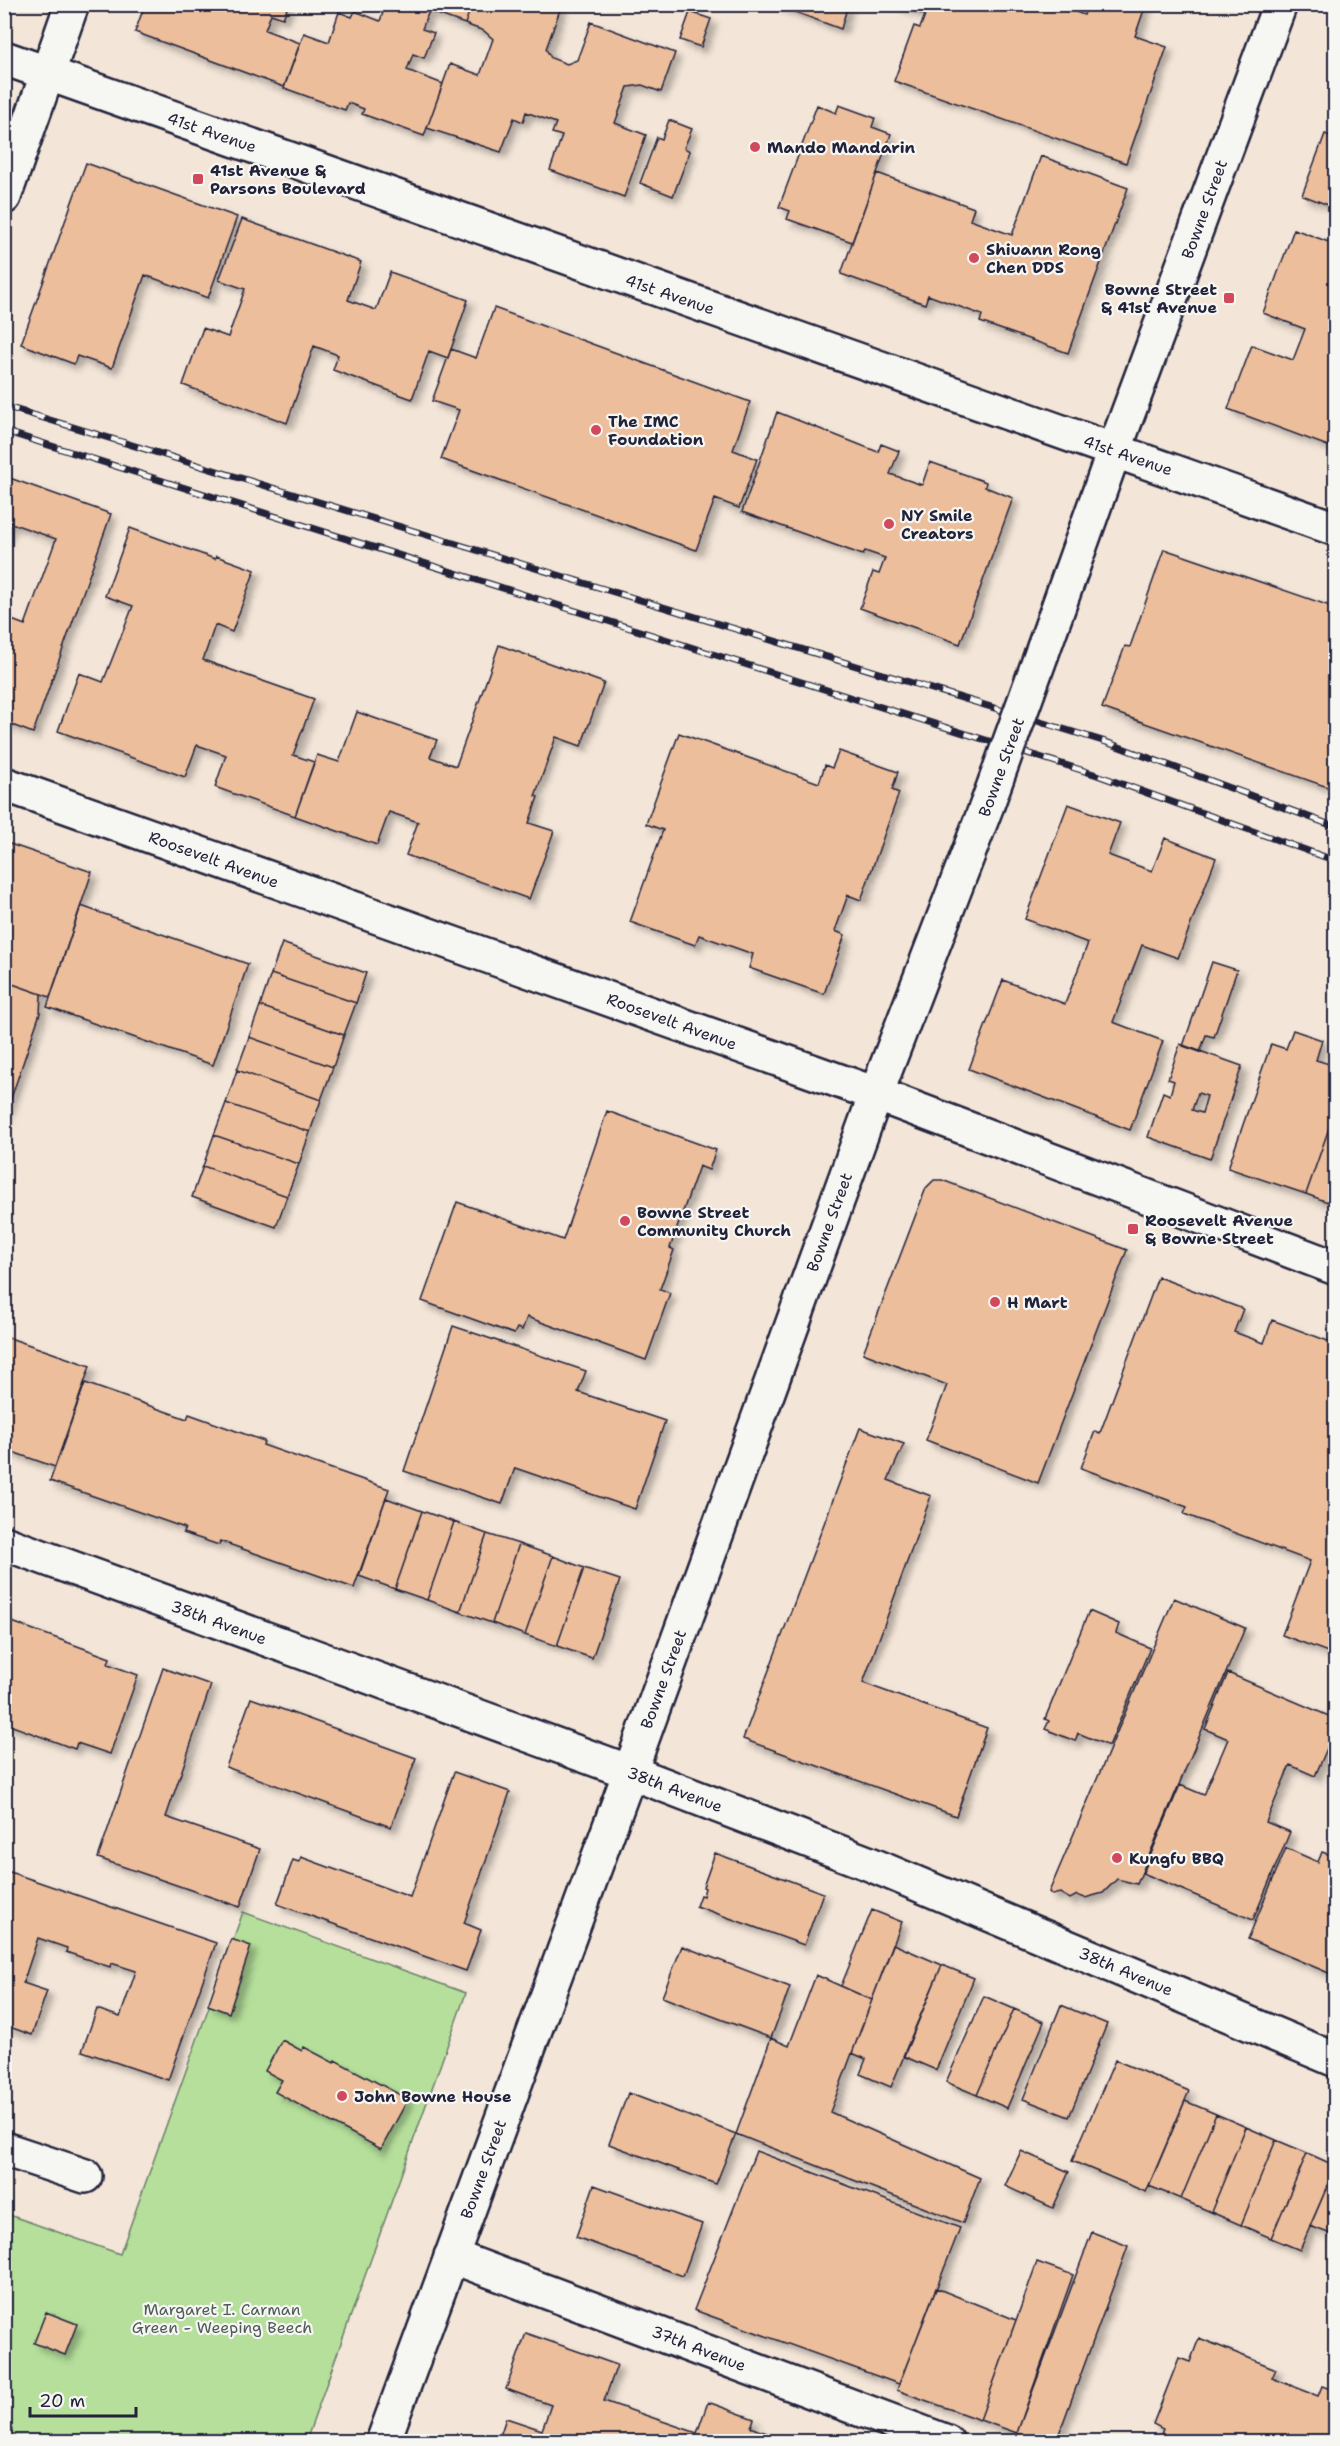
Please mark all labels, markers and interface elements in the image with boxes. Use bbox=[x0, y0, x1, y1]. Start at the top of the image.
street label: 41st Avenue bbox=[164, 107, 259, 158]
place label: Mando Mandarin bbox=[767, 137, 915, 158]
marker: Mando Mandarin bbox=[748, 140, 762, 154]
street label: Bowne Street bbox=[1177, 157, 1232, 262]
place label: 41st Avenue & Parsons Boulevard bbox=[210, 160, 366, 199]
marker: 41st Avenue & Parsons Boulevard bbox=[191, 172, 205, 186]
place label: Shiuann Rong Chen DDS bbox=[986, 239, 1101, 278]
marker: Shiuann Rong Chen DDS bbox=[967, 251, 981, 265]
street label: 41st Avenue bbox=[622, 269, 717, 320]
place label: Bowne Street & 41st Avenue bbox=[1101, 279, 1217, 318]
marker: Bowne Street & 41st Avenue bbox=[1222, 291, 1236, 305]
place label: The IMC Foundation bbox=[608, 411, 704, 450]
marker: The IMC Foundation bbox=[589, 423, 603, 437]
street label: 41st Avenue bbox=[1080, 430, 1175, 481]
place label: NY Smile Creators bbox=[901, 505, 973, 544]
marker: NY Smile Creators bbox=[882, 517, 896, 531]
street label: Bowne Street bbox=[974, 715, 1029, 820]
street label: Roosevelt Avenue bbox=[146, 826, 282, 893]
street label: Roosevelt Avenue bbox=[604, 988, 740, 1055]
street label: Bowne Street bbox=[802, 1170, 857, 1275]
place label: Bowne Street Community Church bbox=[637, 1202, 791, 1241]
place label: Roosevelt Avenue & Bowne Street bbox=[1145, 1210, 1293, 1249]
marker: Bowne Street Community Church bbox=[618, 1214, 632, 1228]
marker: Roosevelt Avenue & Bowne Street bbox=[1126, 1222, 1140, 1236]
place label: H Mart bbox=[1007, 1292, 1068, 1313]
marker: H Mart bbox=[988, 1295, 1002, 1309]
street label: 38th Avenue bbox=[168, 1595, 270, 1649]
street label: Bowne Street bbox=[636, 1627, 691, 1732]
street label: 38th Avenue bbox=[624, 1762, 725, 1817]
place label: Kungfu BBQ bbox=[1129, 1848, 1224, 1869]
marker: Kungfu BBQ bbox=[1110, 1851, 1124, 1865]
street label: 38th Avenue bbox=[1076, 1942, 1176, 2001]
place label: John Bowne House bbox=[354, 2086, 512, 2107]
marker: John Bowne House bbox=[335, 2089, 349, 2103]
street label: Bowne Street bbox=[456, 2117, 511, 2222]
park label: Margaret I. Carman Green - Weeping Beech bbox=[132, 2299, 312, 2338]
street label: 37th Avenue bbox=[649, 2321, 749, 2376]
scale bar bbox=[30, 2380, 136, 2418]
text: 20 m bbox=[39, 2389, 85, 2413]

